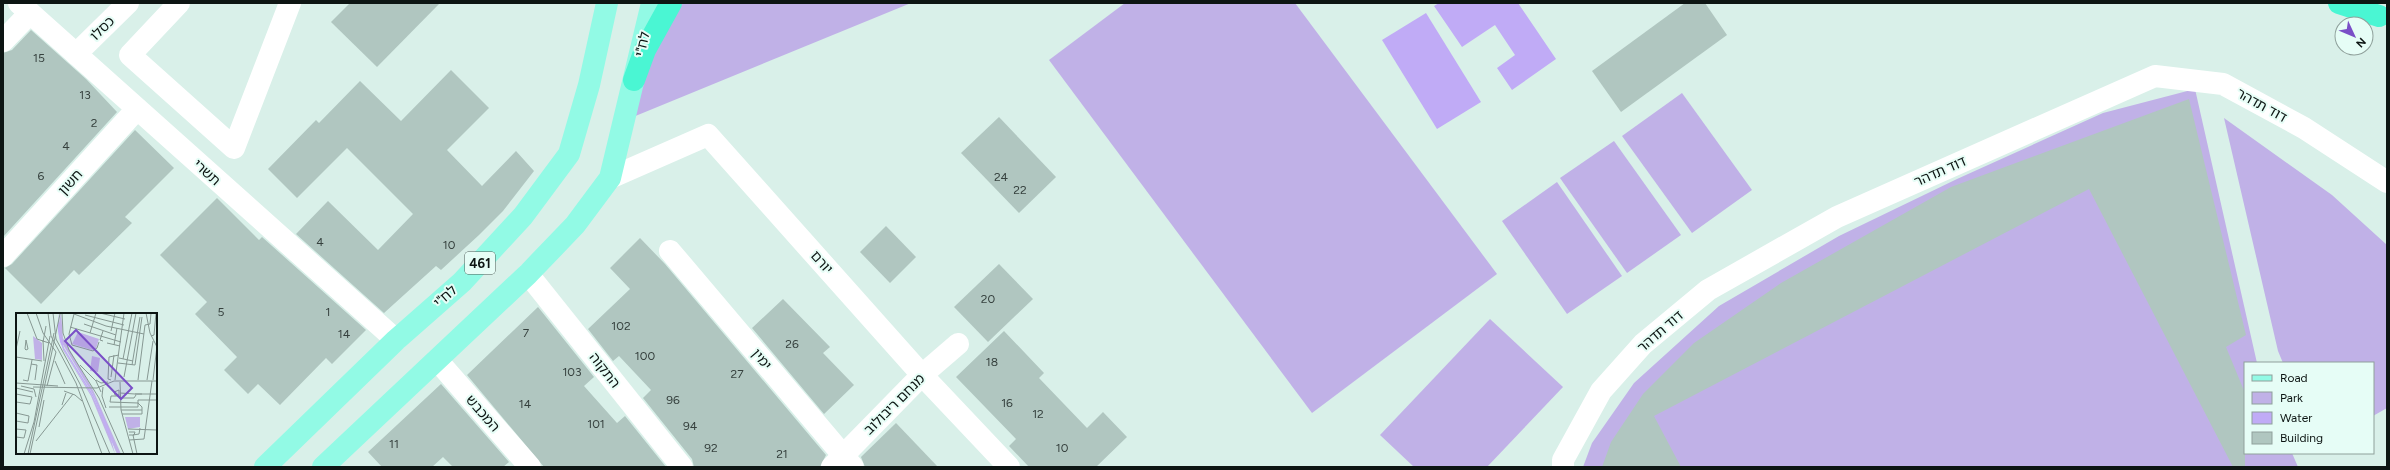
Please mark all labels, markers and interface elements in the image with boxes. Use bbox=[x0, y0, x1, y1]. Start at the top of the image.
street label: כסלו bbox=[87, 13, 118, 44]
north arrow bbox=[2334, 16, 2374, 56]
street label: לח"י bbox=[631, 30, 654, 58]
text: N bbox=[2353, 35, 2368, 50]
house number: 15 bbox=[33, 51, 45, 65]
street label: דוד תדהר bbox=[2233, 85, 2290, 126]
house number: 13 bbox=[79, 88, 91, 102]
house number: 2 bbox=[91, 116, 97, 130]
house number: 4 bbox=[62, 139, 70, 153]
street label: דוד תדהר bbox=[1912, 152, 1969, 190]
street label: תשרי bbox=[189, 156, 224, 189]
street label: חשון bbox=[55, 166, 86, 199]
house number: 6 bbox=[38, 169, 45, 183]
house number: 24 bbox=[994, 170, 1009, 184]
house number: 22 bbox=[1013, 183, 1027, 197]
house number: 4 bbox=[316, 235, 324, 249]
house number: 10 bbox=[443, 238, 456, 252]
street label: יורם bbox=[807, 247, 836, 277]
road number: 461 bbox=[465, 252, 495, 274]
street label: לח"י bbox=[430, 282, 460, 311]
house number: 20 bbox=[981, 292, 996, 306]
house number: 5 bbox=[218, 305, 225, 319]
house number: 1 bbox=[326, 305, 330, 319]
street label: דוד תדהר bbox=[1634, 307, 1687, 356]
inset map bbox=[16, 313, 157, 454]
house number: 102 bbox=[611, 319, 631, 333]
house number: 7 bbox=[523, 326, 530, 340]
house number: 14 bbox=[338, 327, 351, 341]
house number: 26 bbox=[785, 337, 799, 351]
street label: ימין bbox=[748, 345, 775, 373]
street label: התקוה bbox=[586, 349, 624, 391]
house number: 100 bbox=[635, 349, 655, 363]
house number: 18 bbox=[986, 355, 998, 369]
legend bbox=[2244, 362, 2374, 454]
house number: 103 bbox=[562, 365, 582, 379]
house number: 27 bbox=[730, 367, 744, 381]
street label: מנחם ריבולוב bbox=[860, 370, 928, 438]
text: Road bbox=[2280, 371, 2308, 385]
street label: המכבש bbox=[462, 391, 503, 435]
text: Park bbox=[2280, 391, 2303, 405]
house number: 96 bbox=[666, 393, 680, 407]
house number: 16 bbox=[1001, 396, 1013, 410]
house number: 14 bbox=[519, 397, 532, 411]
house number: 12 bbox=[1032, 407, 1044, 421]
text: Water bbox=[2280, 411, 2312, 425]
house number: 101 bbox=[587, 417, 605, 431]
house number: 94 bbox=[683, 419, 698, 433]
text: Building bbox=[2280, 431, 2323, 445]
house number: 11 bbox=[389, 437, 399, 451]
house number: 92 bbox=[704, 441, 718, 455]
house number: 10 bbox=[1056, 441, 1069, 455]
house number: 21 bbox=[776, 447, 788, 461]

